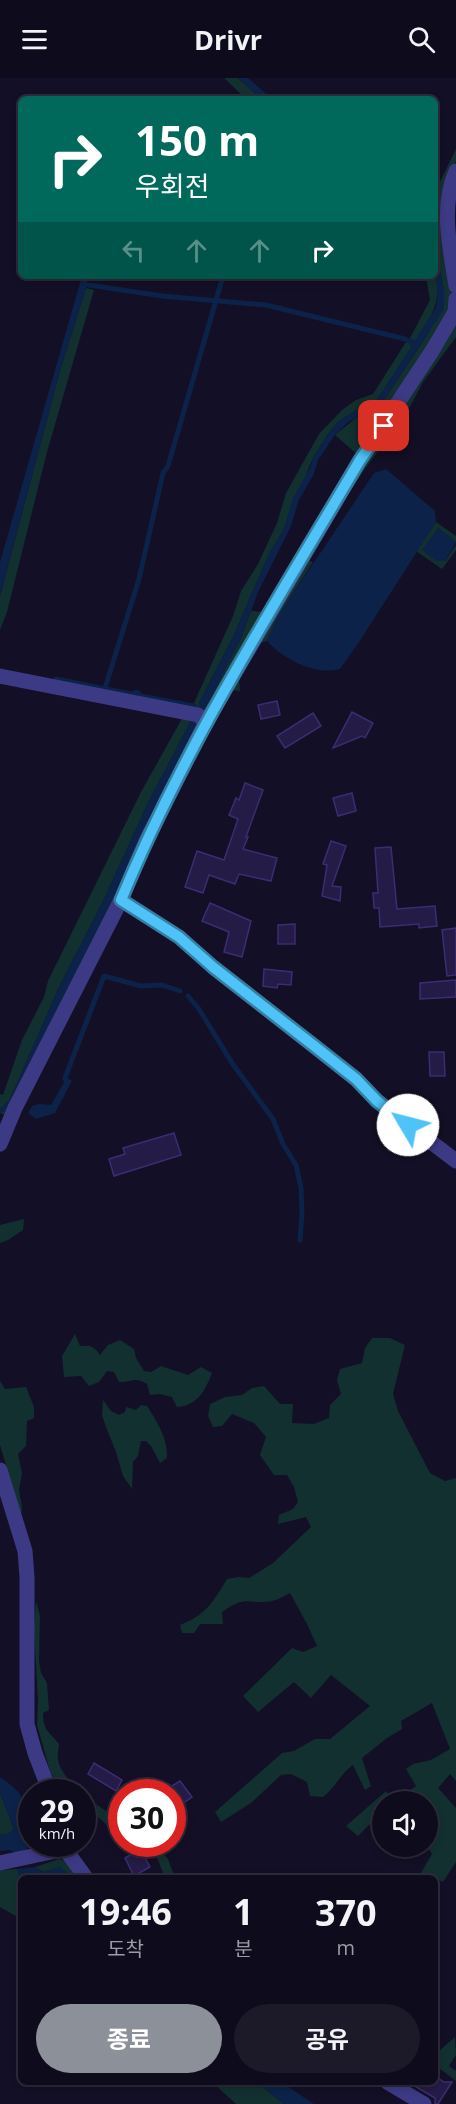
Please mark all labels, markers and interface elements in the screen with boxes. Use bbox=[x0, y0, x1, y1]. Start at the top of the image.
text: Drivr bbox=[194, 21, 262, 58]
icon: menu bbox=[18, 23, 51, 56]
icon: search bbox=[405, 23, 438, 56]
text: 150 m bbox=[135, 111, 259, 168]
icon: right bbox=[36, 120, 114, 198]
text: 우회전 bbox=[135, 167, 210, 204]
icon: left bbox=[117, 234, 150, 267]
icon: ahead bbox=[180, 234, 213, 267]
icon: ahead bbox=[243, 234, 276, 267]
icon: right bbox=[306, 234, 339, 267]
pin bbox=[358, 400, 409, 451]
icon: arrive bbox=[367, 409, 400, 442]
position arrow bbox=[376, 1093, 440, 1157]
speed limit sign: 30 bbox=[108, 1779, 186, 1857]
text: 29 bbox=[40, 1790, 74, 1831]
map controls bbox=[372, 1791, 438, 1857]
button: sound bbox=[372, 1791, 438, 1857]
text: km/h bbox=[39, 1823, 75, 1843]
text: 19:46 bbox=[79, 1887, 172, 1936]
text: 1 bbox=[233, 1887, 254, 1936]
text: 370 bbox=[315, 1888, 377, 1937]
text: m bbox=[337, 1934, 355, 1961]
text: 도착 bbox=[107, 1935, 144, 1962]
text: 분 bbox=[234, 1935, 253, 1962]
button: 종료 bbox=[36, 2004, 222, 2073]
button: 공유 bbox=[234, 2004, 420, 2073]

